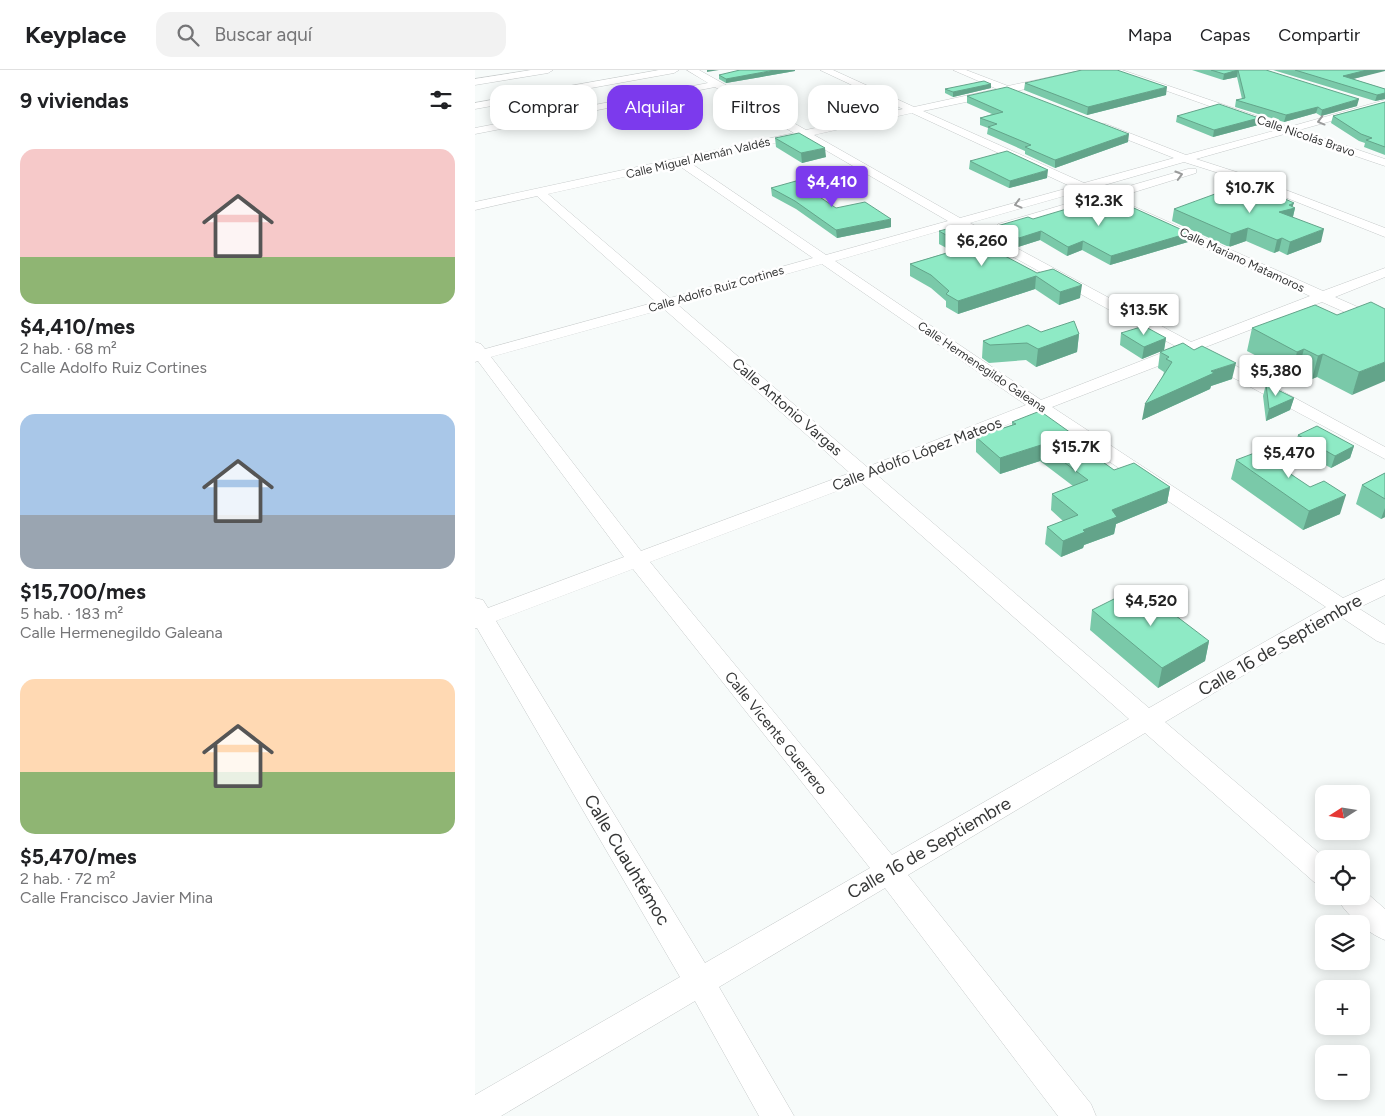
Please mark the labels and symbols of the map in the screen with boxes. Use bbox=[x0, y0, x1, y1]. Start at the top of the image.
street label: Calle Nicolás Bravo bbox=[1255, 113, 1357, 159]
one-way arrow bbox=[1318, 115, 1326, 125]
street label: Calle Miguel Alemán Valdés bbox=[625, 135, 772, 181]
pin: $4,410 bbox=[791, 166, 873, 208]
one-way arrow bbox=[1174, 170, 1183, 180]
pin: $10.7K bbox=[1209, 172, 1291, 214]
pin: $12.3K bbox=[1058, 184, 1140, 227]
one-way arrow bbox=[1015, 198, 1023, 208]
pin: $6,260 bbox=[941, 224, 1023, 267]
street label: Calle Mariano Matamoros bbox=[1177, 225, 1307, 295]
street label: Calle Adolfo Ruiz Cortines bbox=[647, 263, 786, 315]
pin: $13.5K bbox=[1103, 294, 1185, 336]
street label: Calle Hermenegildo Galeana bbox=[915, 319, 1049, 415]
street label: Calle Antonio Vargas bbox=[728, 354, 846, 460]
pin: $5,380 bbox=[1235, 354, 1317, 397]
street label: Calle Adolfo López Mateos bbox=[830, 413, 1004, 495]
pin: $15.7K bbox=[1035, 430, 1117, 473]
pin: $5,470 bbox=[1248, 436, 1330, 479]
pin: $4,520 bbox=[1110, 584, 1192, 627]
street label: Calle 16 de Septiembre bbox=[1194, 589, 1366, 701]
street label: Calle Vicente Guerrero bbox=[721, 668, 831, 798]
north arrow bbox=[1315, 785, 1370, 840]
street label: Calle Cuauhtémoc bbox=[579, 791, 675, 930]
street label: Calle 16 de Septiembre bbox=[843, 792, 1015, 904]

